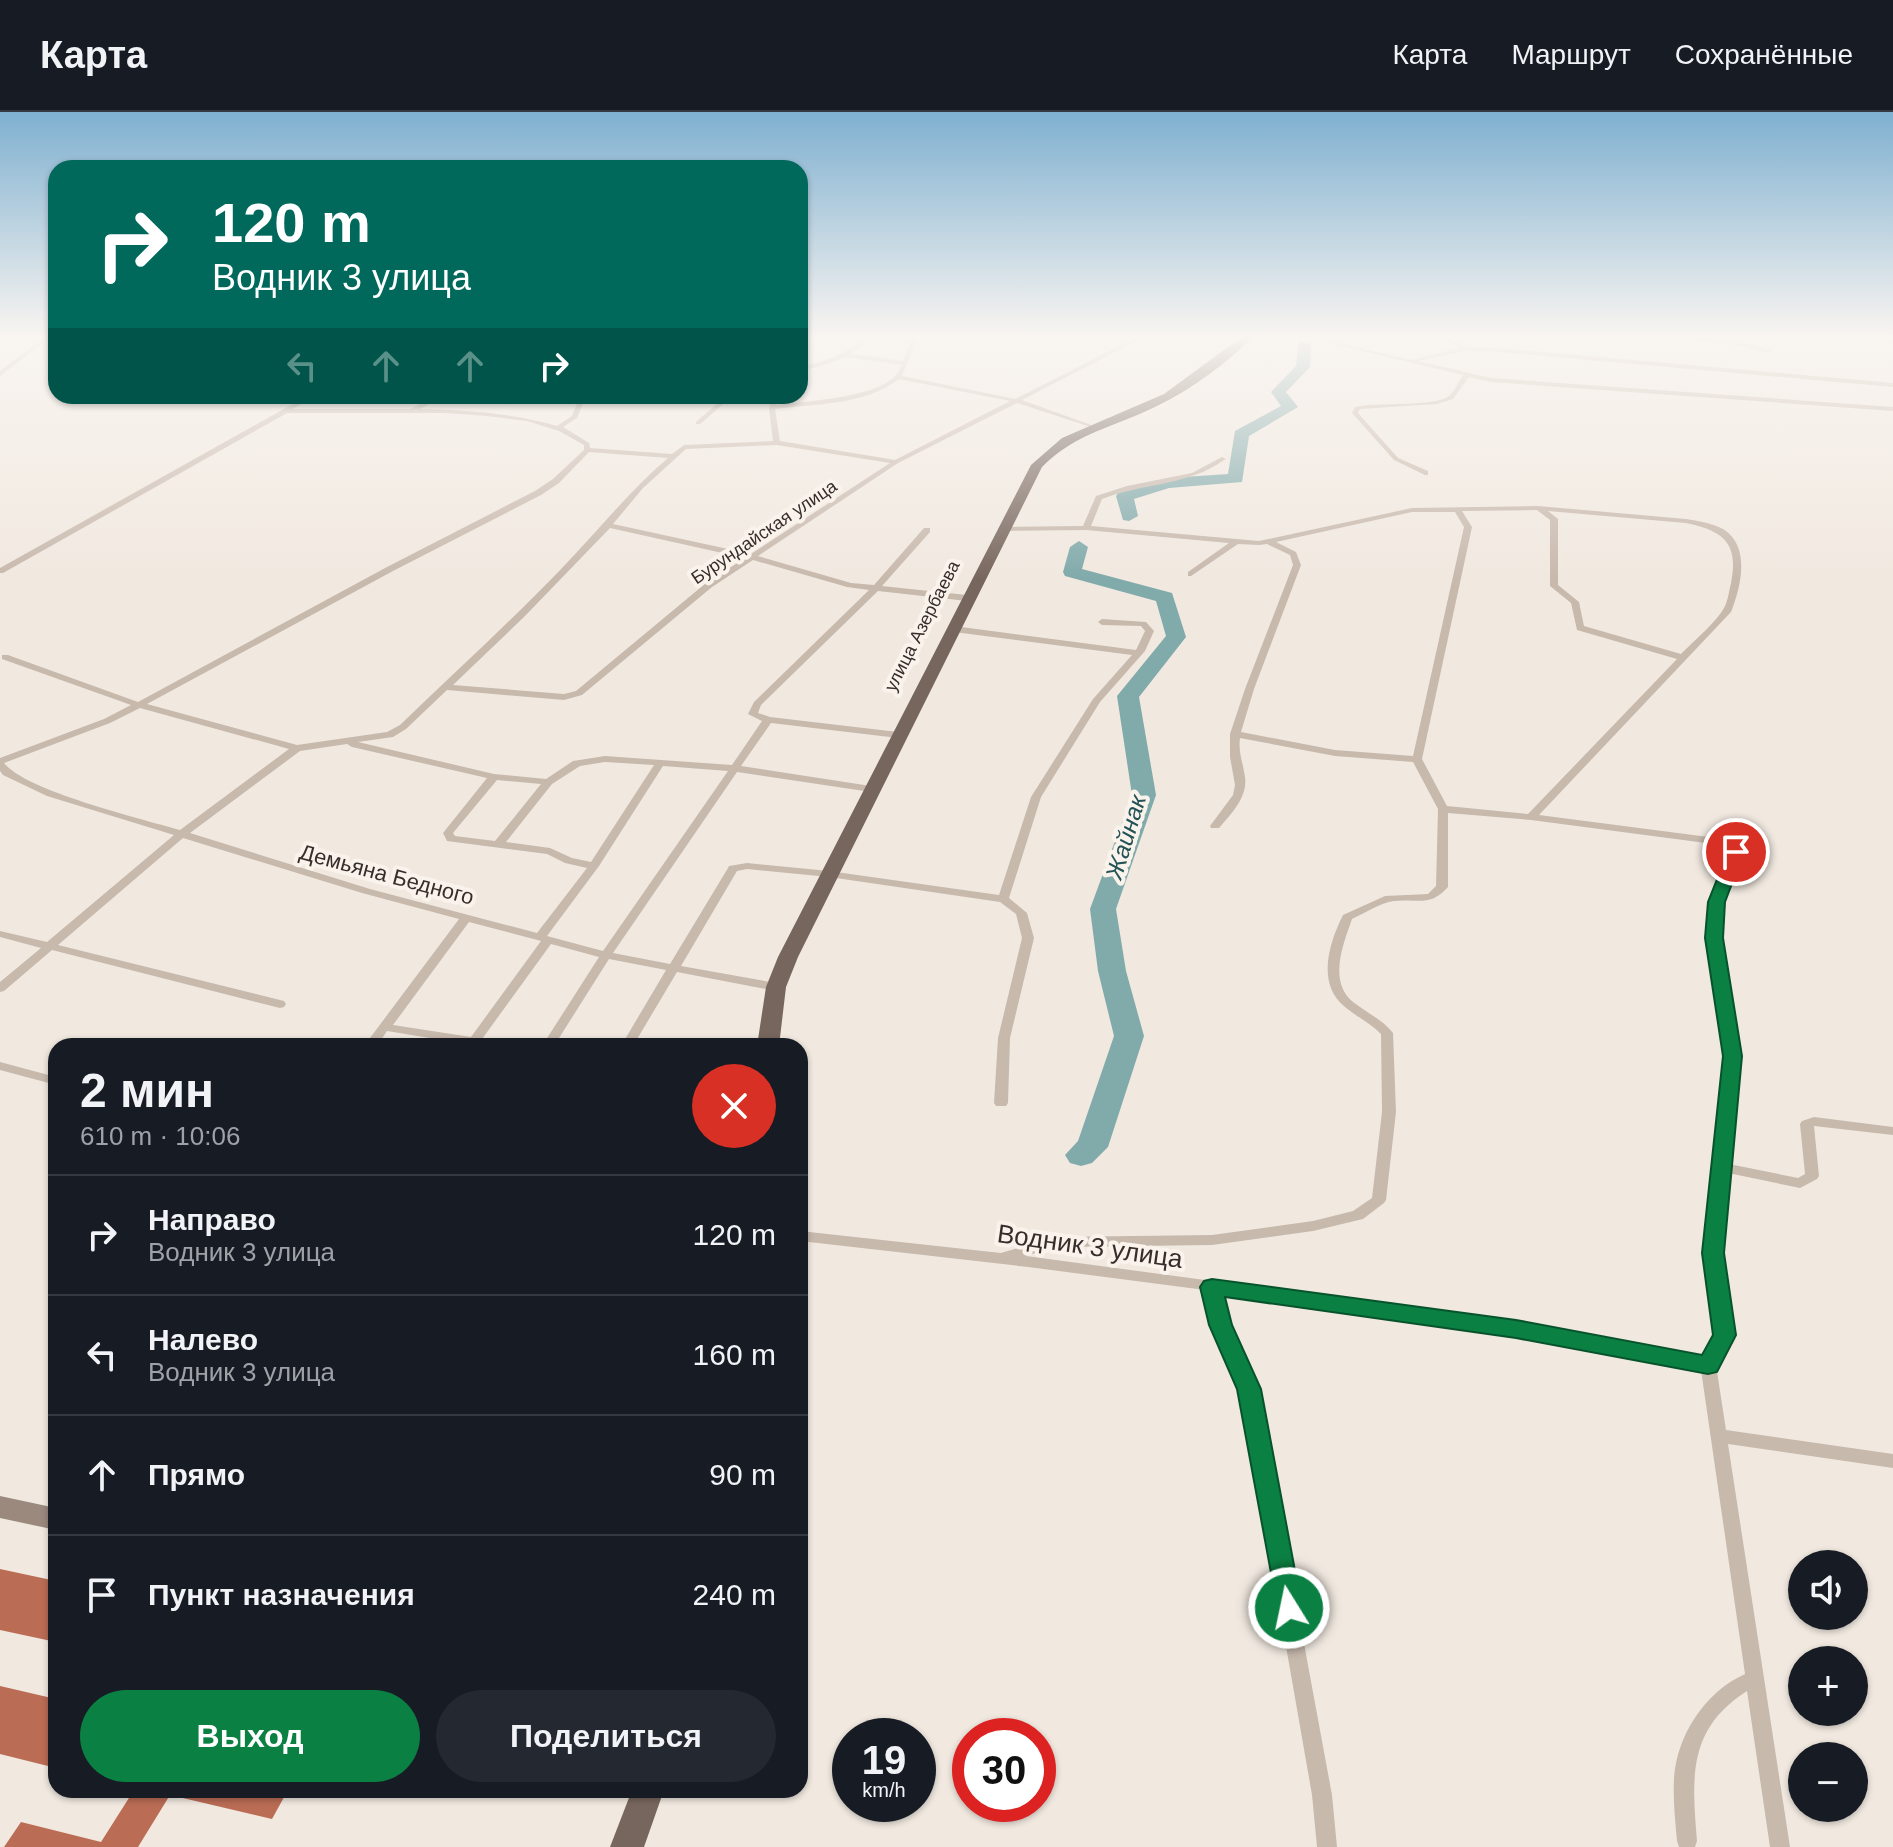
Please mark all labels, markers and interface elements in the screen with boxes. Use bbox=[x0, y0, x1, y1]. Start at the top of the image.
text: Карта bbox=[40, 34, 147, 76]
text: Карта bbox=[1392, 39, 1467, 70]
text: Маршрут bbox=[1511, 39, 1631, 70]
text: Сохранённые bbox=[1675, 39, 1853, 70]
text: 120 m bbox=[212, 191, 371, 254]
icon: right bbox=[80, 192, 184, 296]
text: Водник 3 улица bbox=[212, 257, 471, 298]
icon: left bbox=[280, 344, 324, 388]
icon: ahead bbox=[364, 344, 408, 388]
icon: ahead bbox=[448, 344, 492, 388]
icon: right bbox=[532, 344, 576, 388]
street label: Бурундайская улица bbox=[688, 475, 841, 588]
street label: улица Азербаева bbox=[880, 556, 964, 695]
water label: Жайнак bbox=[1100, 790, 1152, 883]
pin bbox=[1702, 818, 1770, 886]
icon: arrive bbox=[1714, 830, 1758, 874]
street label: Демьяна Бедного bbox=[297, 839, 477, 910]
text: 2 мин bbox=[80, 1064, 214, 1117]
button: close bbox=[692, 1064, 776, 1148]
text: 610 m · 10:06 bbox=[80, 1121, 240, 1151]
text: Направо bbox=[148, 1203, 276, 1236]
icon: right bbox=[80, 1213, 124, 1257]
text: 120 m bbox=[693, 1218, 776, 1251]
street label: Водник 3 улица bbox=[995, 1218, 1185, 1274]
text: Водник 3 улица bbox=[148, 1237, 335, 1267]
text: Налево bbox=[148, 1323, 258, 1356]
icon: left bbox=[80, 1333, 124, 1377]
text: 160 m bbox=[693, 1338, 776, 1371]
text: Водник 3 улица bbox=[148, 1357, 335, 1387]
icon: ahead bbox=[80, 1453, 124, 1497]
text: Прямо bbox=[148, 1458, 245, 1491]
text: 90 m bbox=[709, 1458, 776, 1491]
map controls bbox=[1788, 1550, 1868, 1822]
button: sound bbox=[1788, 1550, 1868, 1630]
position arrow bbox=[1247, 1566, 1331, 1650]
icon: arrive bbox=[80, 1573, 124, 1617]
text: Пункт назначения bbox=[148, 1578, 415, 1611]
text: 240 m bbox=[693, 1578, 776, 1611]
button: + bbox=[1788, 1646, 1868, 1726]
button: Выход bbox=[80, 1690, 420, 1782]
button: Поделиться bbox=[436, 1690, 776, 1782]
speed limit sign: 30 bbox=[952, 1718, 1056, 1822]
text: 19 bbox=[862, 1738, 906, 1782]
button: − bbox=[1788, 1742, 1868, 1822]
text: km/h bbox=[862, 1779, 906, 1801]

